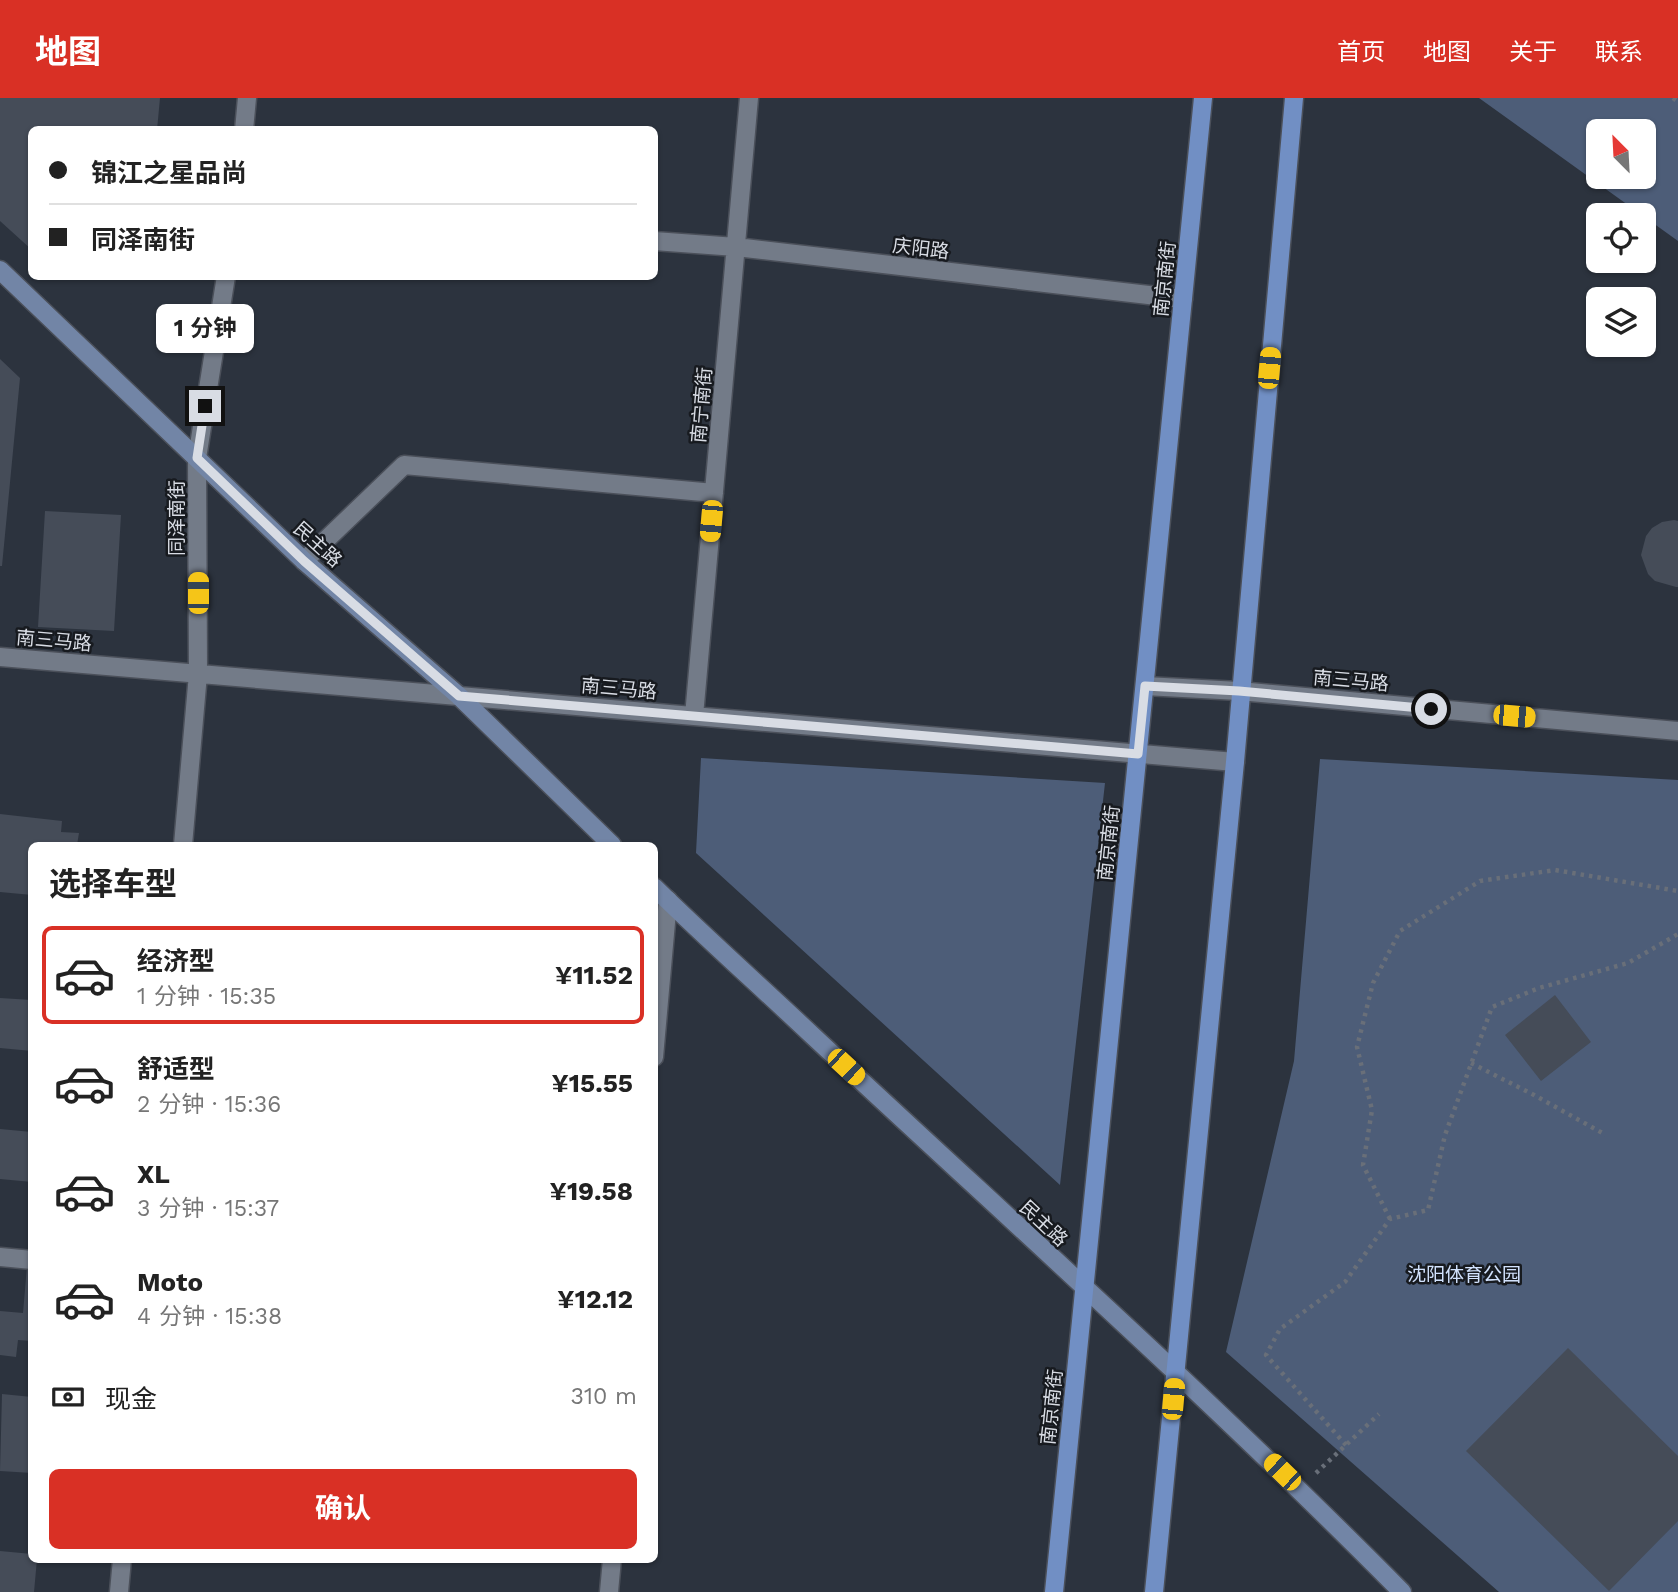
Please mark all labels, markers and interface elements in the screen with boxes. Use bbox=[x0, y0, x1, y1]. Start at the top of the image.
text: 地图 bbox=[35, 32, 101, 71]
text: 首页 bbox=[1337, 38, 1385, 66]
text: 地图 bbox=[1423, 38, 1471, 66]
text: 关于 bbox=[1509, 38, 1557, 66]
text: 联系 bbox=[1595, 38, 1643, 66]
north arrow bbox=[1586, 119, 1656, 189]
map controls bbox=[1586, 119, 1656, 357]
text: 锦江之星品尚 bbox=[91, 158, 247, 188]
button: locate bbox=[1586, 203, 1656, 273]
text: 同泽南街 bbox=[91, 225, 195, 255]
street label: 庆阳路 bbox=[891, 234, 951, 263]
street label: 南京南街 bbox=[1149, 240, 1180, 318]
button: layers bbox=[1586, 287, 1656, 357]
callout: 1 分钟 bbox=[156, 304, 254, 354]
text: 1 分钟 bbox=[174, 315, 236, 342]
car bbox=[1257, 346, 1282, 390]
street label: 南宁南街 bbox=[687, 366, 716, 444]
route end bbox=[189, 390, 221, 422]
street label: 同泽南街 bbox=[165, 480, 188, 556]
car bbox=[699, 499, 724, 543]
street label: 民主路 bbox=[289, 517, 347, 572]
car bbox=[188, 572, 209, 614]
street label: 南三马路 bbox=[15, 626, 93, 655]
street label: 南三马路 bbox=[1312, 666, 1390, 695]
street label: 南三马路 bbox=[580, 674, 658, 703]
route start bbox=[1415, 693, 1447, 725]
car bbox=[1493, 704, 1536, 728]
street label: 南京南街 bbox=[1093, 804, 1124, 882]
text: 选择车型 bbox=[49, 865, 177, 903]
icon: car bbox=[53, 944, 116, 1007]
text: 经济型 bbox=[137, 946, 215, 976]
text: ¥11.52 bbox=[555, 960, 633, 990]
text: 1 分钟 · 15:35 bbox=[137, 983, 276, 1010]
car bbox=[824, 1045, 869, 1089]
icon: car bbox=[53, 1052, 116, 1115]
text: 舒适型 bbox=[137, 1054, 215, 1084]
text: ¥15.55 bbox=[551, 1068, 633, 1098]
text: 2 分钟 · 15:36 bbox=[137, 1091, 281, 1118]
text: XL bbox=[137, 1159, 170, 1189]
icon: car bbox=[53, 1160, 116, 1223]
text: ¥19.58 bbox=[550, 1176, 633, 1206]
text: 3 分钟 · 15:37 bbox=[137, 1195, 279, 1222]
street label: 民主路 bbox=[1015, 1196, 1072, 1251]
park label: 沈阳体育公园 bbox=[1407, 1263, 1521, 1286]
text: Moto bbox=[137, 1267, 203, 1297]
icon: car bbox=[53, 1268, 116, 1331]
text: ¥12.12 bbox=[557, 1284, 633, 1314]
text: 4 分钟 · 15:38 bbox=[137, 1303, 282, 1330]
street label: 南京南街 bbox=[1036, 1368, 1067, 1446]
car bbox=[1161, 1377, 1186, 1421]
icon: cash bbox=[49, 1378, 87, 1416]
text: 310 m bbox=[571, 1383, 637, 1410]
text: 现金 bbox=[105, 1384, 157, 1414]
car bbox=[1260, 1450, 1305, 1494]
button: 确认 bbox=[49, 1469, 637, 1549]

